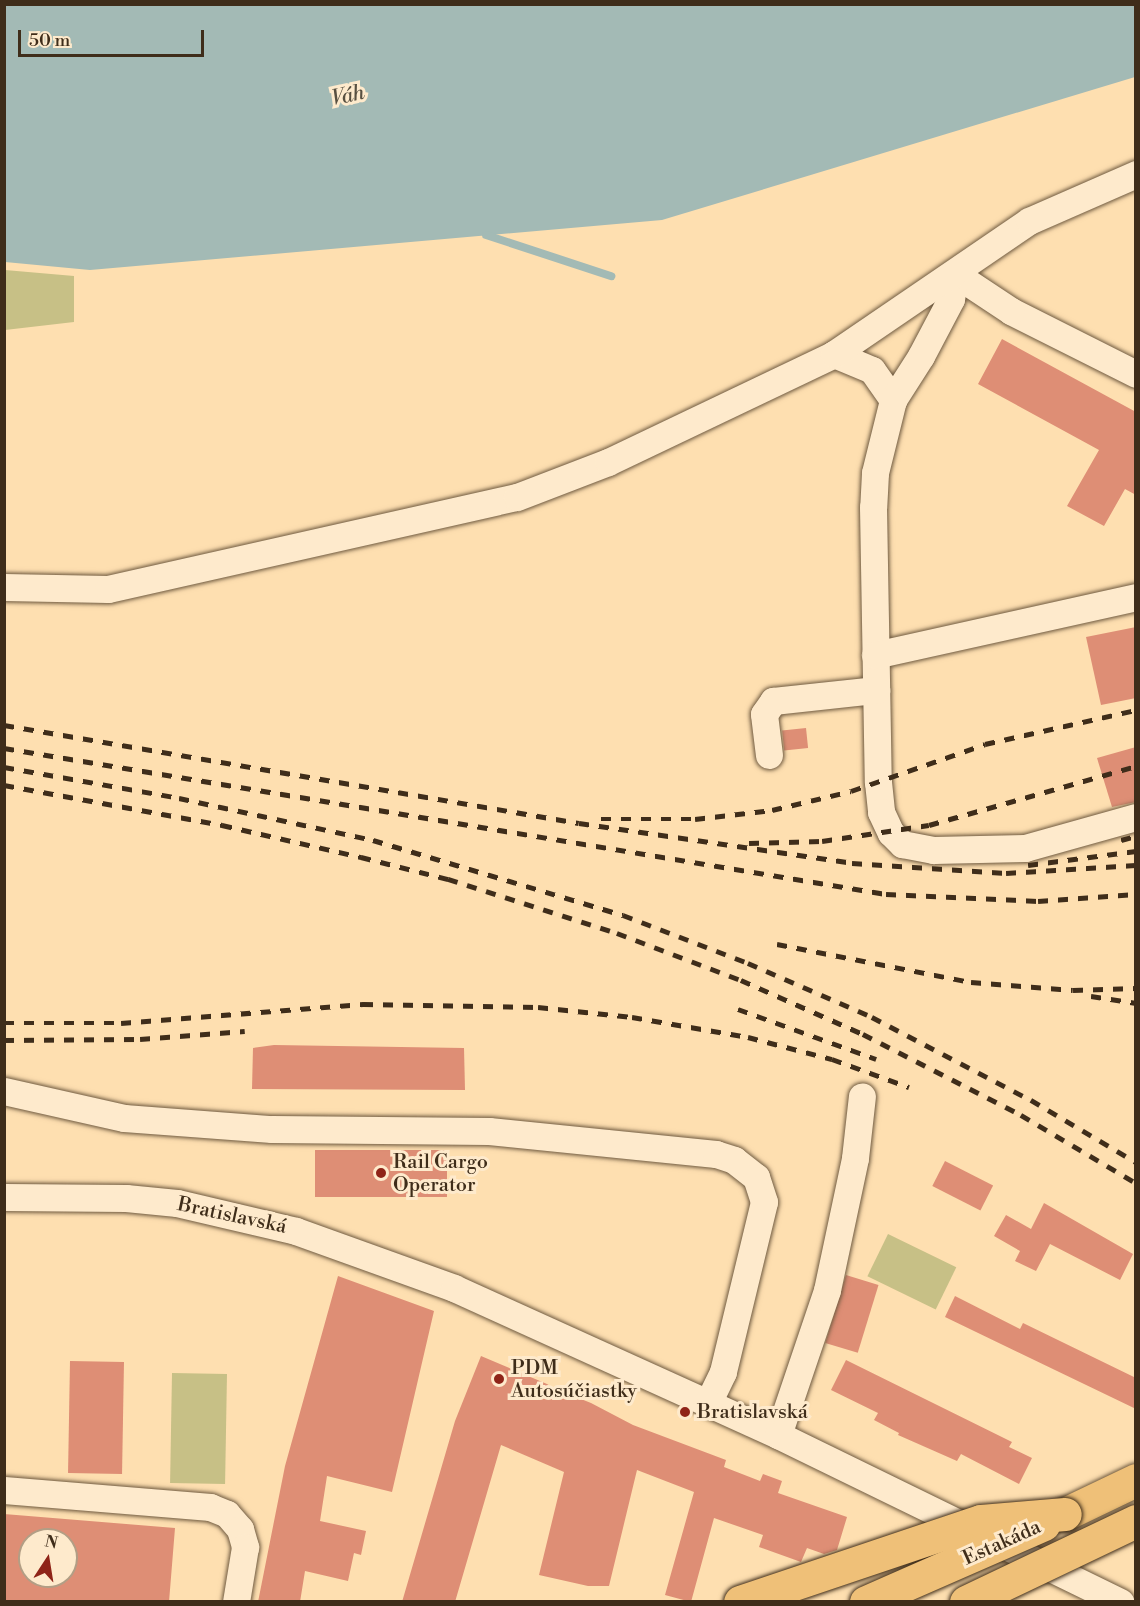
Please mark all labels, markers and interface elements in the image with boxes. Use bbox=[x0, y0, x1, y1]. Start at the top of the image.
scale bar bbox=[21, 18, 207, 56]
text: 50 m bbox=[29, 29, 70, 52]
water label: Váh bbox=[329, 80, 367, 112]
place label: Rail Cargo Operator bbox=[393, 1150, 488, 1197]
marker: Rail Cargo Operator bbox=[374, 1166, 388, 1180]
street label: Bratislavská bbox=[175, 1193, 289, 1239]
place label: PDM Autosúčiastky bbox=[511, 1356, 637, 1403]
marker: PDM Autosúčiastky bbox=[492, 1372, 506, 1386]
place label: Bratislavská bbox=[697, 1400, 808, 1424]
marker: Bratislavská bbox=[678, 1405, 692, 1419]
street label: Estakáda bbox=[959, 1515, 1045, 1571]
north arrow bbox=[18, 1528, 78, 1588]
text: N bbox=[43, 1531, 60, 1553]

